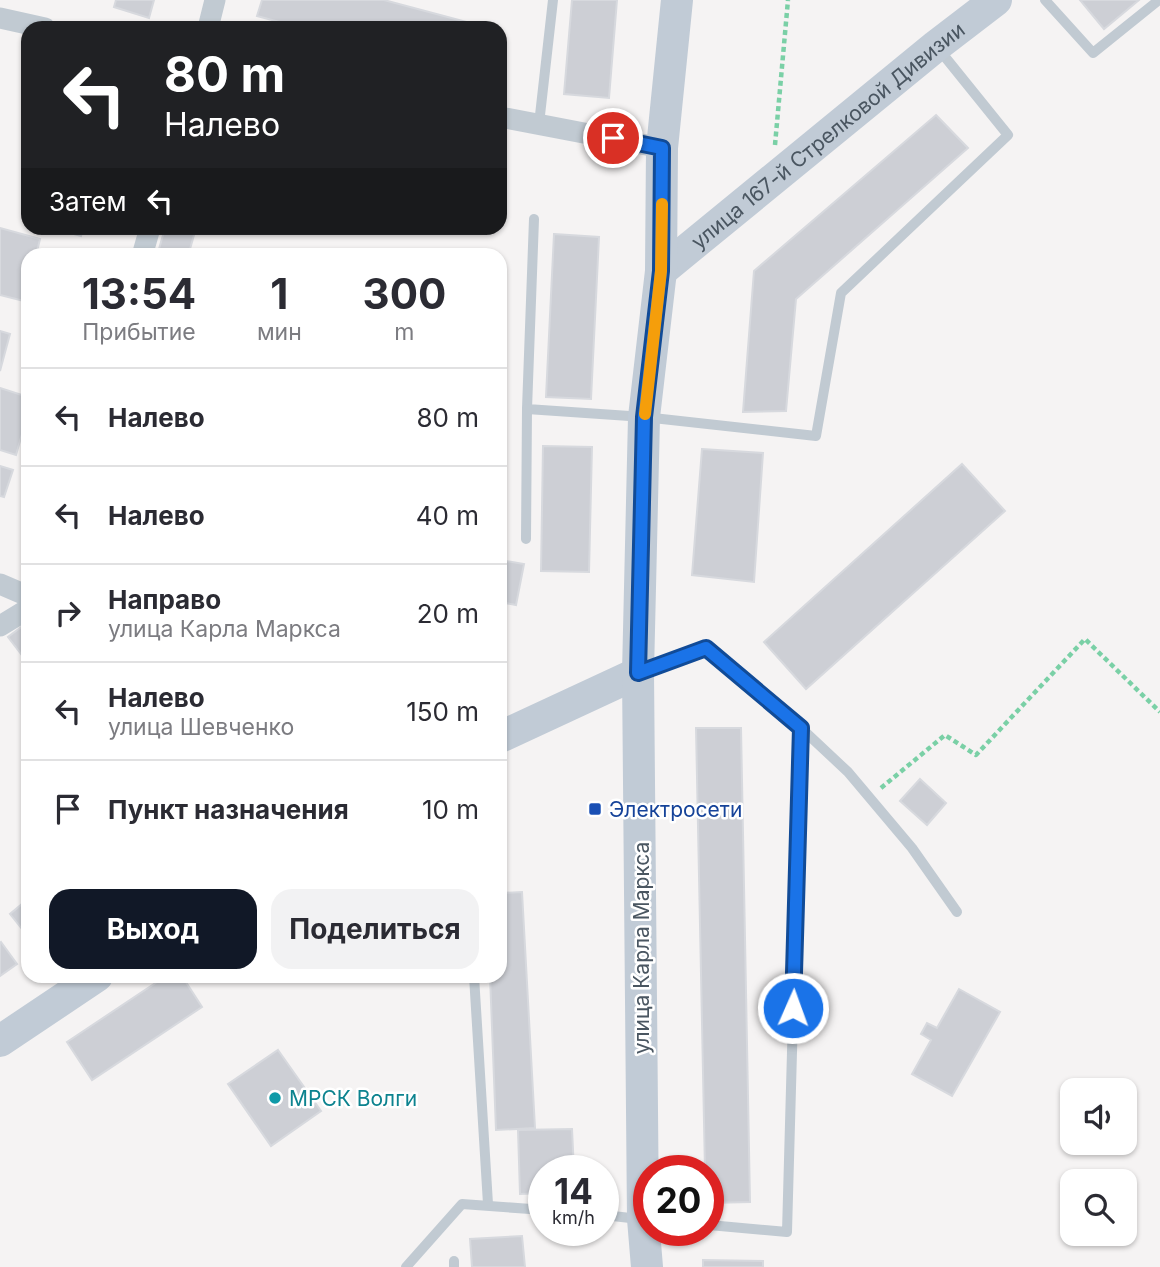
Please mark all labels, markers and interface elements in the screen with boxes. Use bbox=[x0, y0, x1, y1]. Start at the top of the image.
street label: улица 167-й Стрелковой Дивизии bbox=[686, 16, 969, 254]
text: 80 m bbox=[164, 45, 285, 104]
icon: left bbox=[49, 49, 140, 140]
text: Налево bbox=[164, 105, 280, 144]
pin bbox=[583, 108, 643, 168]
icon: arrive bbox=[594, 119, 632, 157]
icon: left bbox=[141, 182, 179, 220]
text: Затем bbox=[49, 186, 127, 217]
text: 13:54 bbox=[82, 268, 196, 319]
text: 1 bbox=[270, 268, 288, 319]
text: 300 bbox=[363, 268, 446, 319]
text: Прибытие bbox=[82, 318, 196, 346]
text: мин bbox=[257, 318, 302, 346]
text: m bbox=[394, 318, 414, 346]
icon: left bbox=[49, 398, 87, 436]
text: Налево bbox=[108, 402, 205, 433]
text: 80 m bbox=[416, 402, 479, 433]
icon: left bbox=[49, 496, 87, 534]
text: Налево bbox=[108, 500, 205, 531]
text: 40 m bbox=[416, 500, 479, 531]
text: Направо bbox=[108, 584, 221, 615]
icon: right bbox=[49, 594, 87, 632]
text: 20 m bbox=[417, 598, 479, 629]
text: улица Карла Маркса bbox=[108, 615, 341, 643]
text: Налево bbox=[108, 682, 205, 713]
icon: left bbox=[49, 692, 87, 730]
text: 150 m bbox=[406, 696, 479, 727]
text: улица Шевченко bbox=[108, 713, 294, 741]
icon: arrive bbox=[49, 790, 87, 828]
text: Пункт назначения bbox=[108, 794, 349, 825]
text: 10 m bbox=[422, 794, 479, 825]
place label: Электросети bbox=[609, 797, 742, 822]
marker: Электросети bbox=[587, 801, 603, 817]
street label: улица Карла Маркса bbox=[629, 842, 654, 1054]
button: Выход bbox=[49, 889, 257, 969]
button: Поделиться bbox=[271, 889, 479, 969]
position arrow bbox=[756, 971, 830, 1045]
map controls bbox=[1060, 1078, 1137, 1246]
button: sound bbox=[1060, 1078, 1137, 1155]
place label: МРСК Волги bbox=[289, 1086, 417, 1111]
marker: МРСК Волги bbox=[267, 1090, 283, 1106]
speed limit sign: 20 bbox=[633, 1155, 724, 1246]
button: search bbox=[1060, 1169, 1137, 1246]
text: 14 bbox=[554, 1170, 593, 1212]
text: km/h bbox=[552, 1207, 595, 1228]

